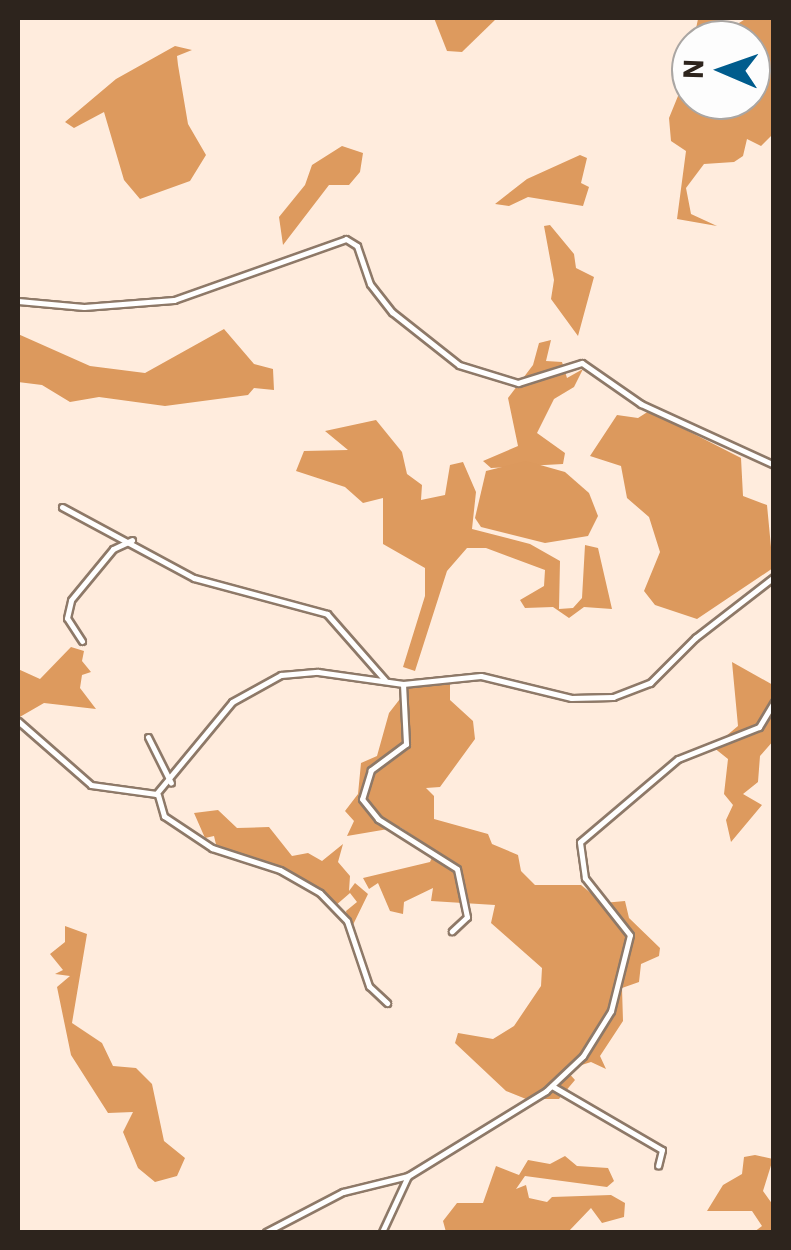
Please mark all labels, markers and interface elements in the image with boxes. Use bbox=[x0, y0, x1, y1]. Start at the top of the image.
north arrow bbox=[671, 20, 771, 120]
text: N bbox=[674, 58, 711, 80]

